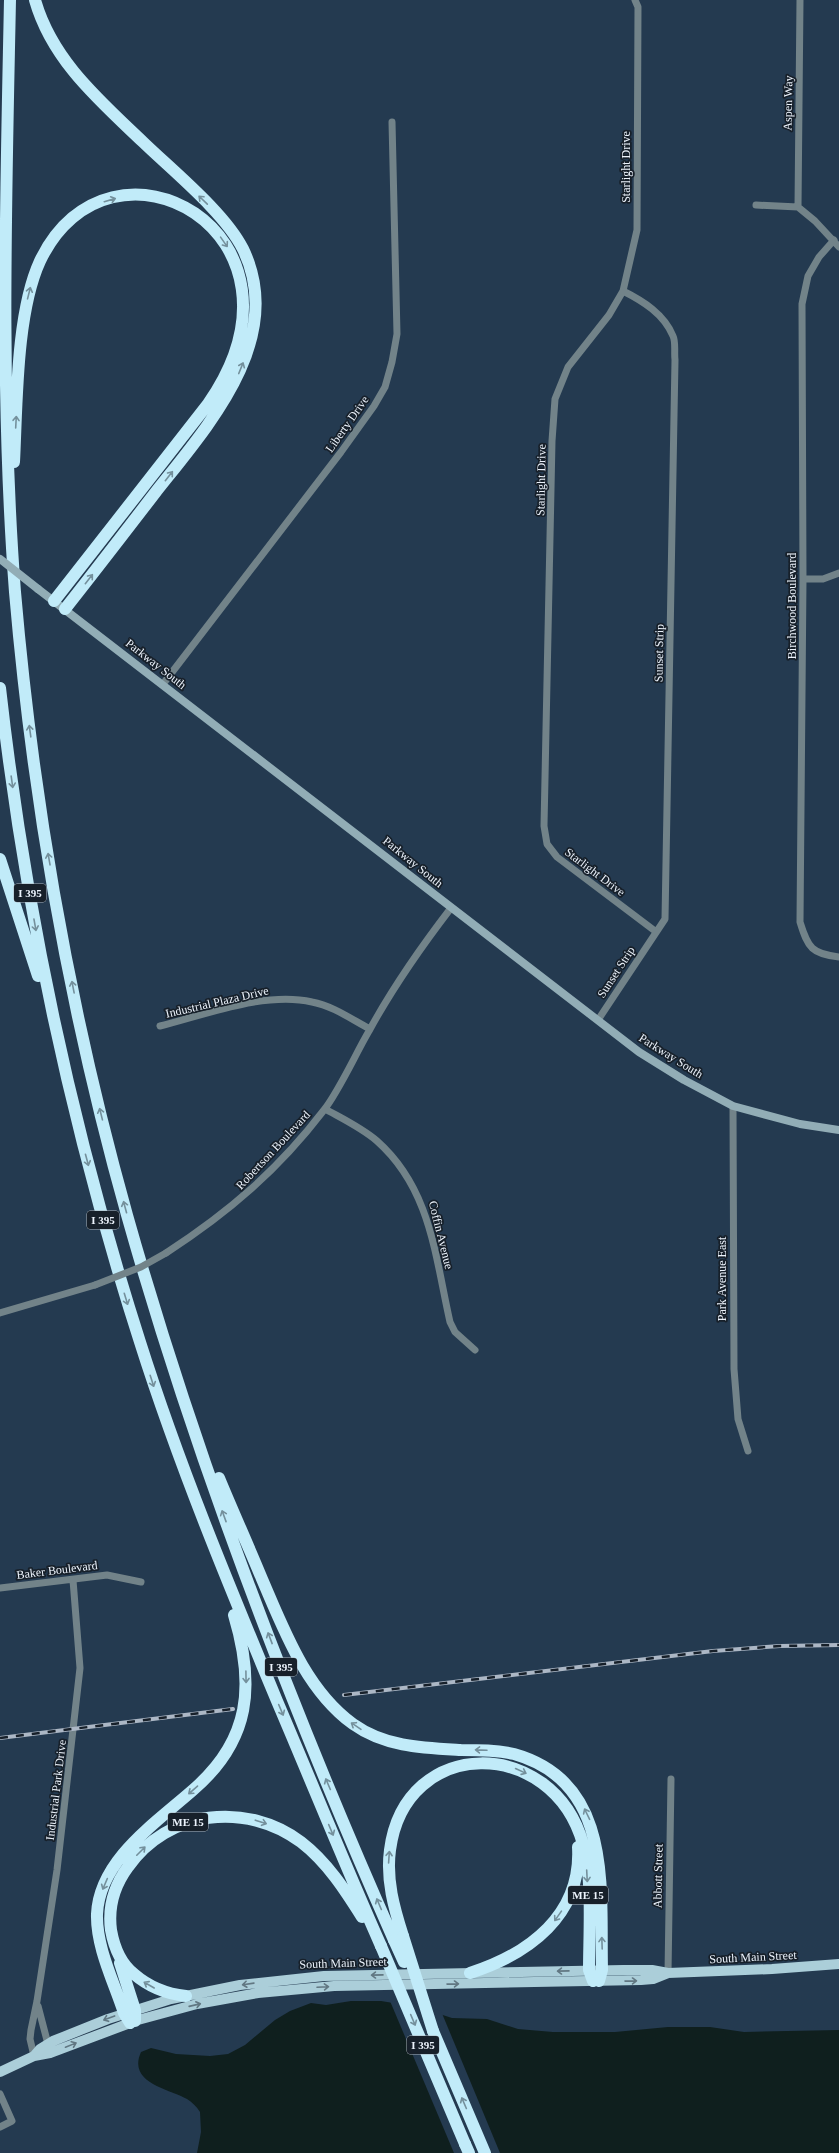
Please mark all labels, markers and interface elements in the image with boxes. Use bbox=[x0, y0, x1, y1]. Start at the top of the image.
street label: Aspen Way bbox=[781, 75, 795, 131]
street label: Starlight Drive bbox=[619, 131, 633, 203]
one-way arrow bbox=[103, 195, 116, 203]
one-way arrow bbox=[198, 195, 208, 205]
one-way arrow bbox=[220, 236, 228, 247]
one-way arrow bbox=[26, 287, 34, 300]
one-way arrow bbox=[238, 363, 245, 375]
street label: Liberty Drive bbox=[322, 393, 372, 455]
one-way arrow bbox=[13, 416, 20, 429]
street label: Starlight Drive bbox=[533, 444, 549, 516]
one-way arrow bbox=[165, 470, 173, 481]
street label: Birchwood Boulevard bbox=[785, 553, 799, 659]
one-way arrow bbox=[85, 573, 94, 584]
street label: Sunset Strip bbox=[651, 624, 667, 682]
street label: Parkway South bbox=[123, 636, 189, 692]
one-way arrow bbox=[26, 725, 34, 738]
one-way arrow bbox=[8, 776, 16, 789]
street label: Parkway South bbox=[380, 834, 446, 890]
street label: Starlight Drive bbox=[562, 845, 628, 899]
one-way arrow bbox=[45, 853, 53, 866]
road number: I 395 bbox=[14, 884, 46, 902]
one-way arrow bbox=[32, 918, 40, 931]
street label: Sunset Strip bbox=[594, 944, 638, 1000]
one-way arrow bbox=[69, 981, 77, 994]
street label: Industrial Plaza Drive bbox=[164, 983, 270, 1021]
street label: Parkway South bbox=[636, 1031, 706, 1081]
one-way arrow bbox=[97, 1108, 104, 1121]
street label: Robertson Boulevard bbox=[233, 1108, 313, 1192]
one-way arrow bbox=[84, 1153, 91, 1166]
street label: Coffin Avenue bbox=[426, 1199, 456, 1271]
one-way arrow bbox=[121, 1200, 128, 1213]
road number: I 395 bbox=[87, 1211, 119, 1229]
street label: Park Avenue East bbox=[715, 1236, 729, 1321]
one-way arrow bbox=[123, 1292, 130, 1305]
one-way arrow bbox=[149, 1375, 157, 1387]
one-way arrow bbox=[220, 1510, 228, 1522]
street label: Baker Boulevard bbox=[16, 1558, 98, 1582]
one-way arrow bbox=[265, 1632, 273, 1644]
road number: I 395 bbox=[265, 1658, 297, 1676]
one-way arrow bbox=[242, 1670, 250, 1683]
one-way arrow bbox=[278, 1704, 285, 1716]
one-way arrow bbox=[351, 1722, 362, 1730]
street label: Industrial Park Drive bbox=[43, 1739, 69, 1841]
one-way arrow bbox=[475, 1746, 488, 1754]
one-way arrow bbox=[515, 1768, 527, 1775]
one-way arrow bbox=[324, 1779, 332, 1791]
one-way arrow bbox=[188, 1785, 198, 1794]
one-way arrow bbox=[582, 1809, 590, 1821]
road number: ME 15 bbox=[168, 1813, 208, 1831]
one-way arrow bbox=[255, 1818, 267, 1826]
one-way arrow bbox=[328, 1823, 336, 1835]
street label: Abbott Street bbox=[650, 1843, 666, 1908]
one-way arrow bbox=[137, 1846, 146, 1856]
one-way arrow bbox=[386, 1851, 393, 1864]
one-way arrow bbox=[584, 1869, 591, 1882]
one-way arrow bbox=[100, 1877, 108, 1889]
road number: ME 15 bbox=[568, 1886, 608, 1904]
one-way arrow bbox=[374, 1899, 382, 1911]
one-way arrow bbox=[554, 1910, 562, 1921]
one-way arrow bbox=[598, 1937, 605, 1950]
street label: South Main Street bbox=[709, 1948, 798, 1966]
street label: South Main Street bbox=[299, 1954, 388, 1972]
one-way arrow bbox=[557, 1967, 570, 1975]
one-way arrow bbox=[371, 1971, 384, 1979]
one-way arrow bbox=[624, 1977, 637, 1985]
one-way arrow bbox=[143, 1980, 155, 1988]
one-way arrow bbox=[242, 1980, 255, 1988]
one-way arrow bbox=[446, 1980, 459, 1988]
one-way arrow bbox=[316, 1983, 329, 1990]
one-way arrow bbox=[188, 2000, 201, 2008]
one-way arrow bbox=[409, 2014, 417, 2026]
one-way arrow bbox=[103, 2015, 115, 2023]
road number: I 395 bbox=[407, 2036, 439, 2054]
one-way arrow bbox=[65, 2040, 77, 2048]
one-way arrow bbox=[460, 2097, 467, 2109]

